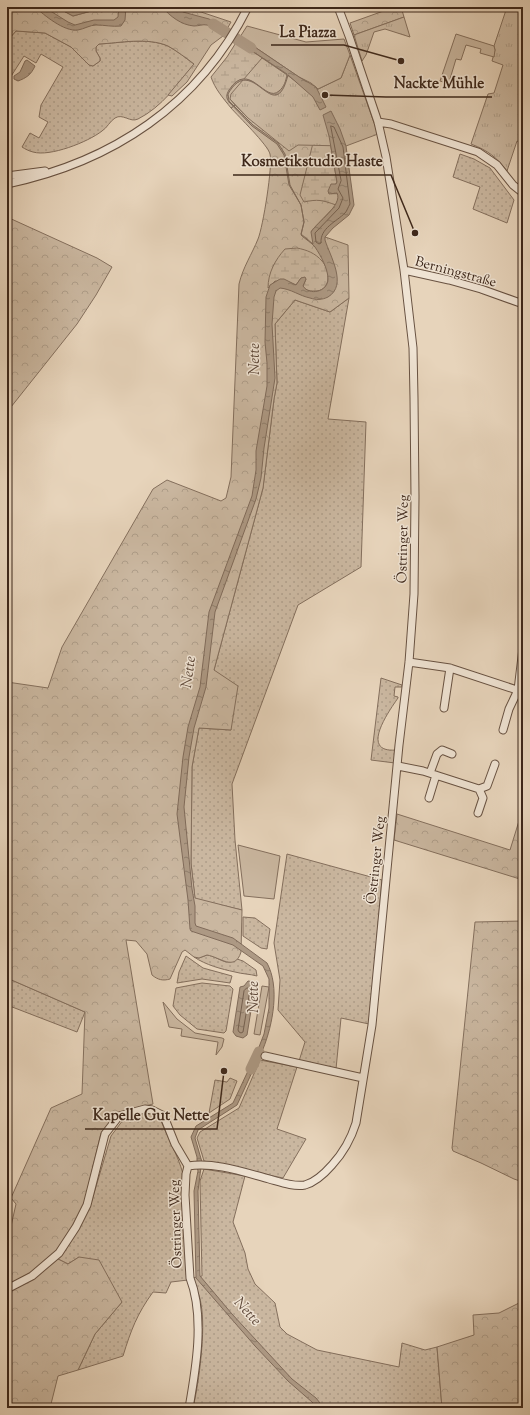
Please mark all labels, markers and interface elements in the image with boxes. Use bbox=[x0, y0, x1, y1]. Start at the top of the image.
callout: La Piazza bbox=[271, 18, 344, 45]
text: La Piazza bbox=[280, 23, 336, 44]
callout: Nackte Mühle bbox=[386, 70, 492, 97]
text: Nackte Mühle bbox=[394, 74, 484, 95]
callout: Kosmetikstudio Haste bbox=[233, 148, 391, 175]
text: Kosmetikstudio Haste bbox=[241, 152, 383, 173]
street label: Berningstraße bbox=[412, 252, 499, 293]
water label: Nette bbox=[245, 343, 266, 375]
street label: Östringer Weg bbox=[392, 494, 415, 584]
water label: Nette bbox=[177, 655, 202, 690]
street label: Östringer Weg bbox=[361, 815, 392, 905]
water label: Nette bbox=[244, 981, 265, 1013]
callout: Kapelle Gut Nette bbox=[85, 1102, 217, 1129]
text: Kapelle Gut Nette bbox=[93, 1106, 209, 1127]
street label: Östringer Weg bbox=[164, 1179, 189, 1269]
water label: Nette bbox=[228, 1293, 265, 1331]

